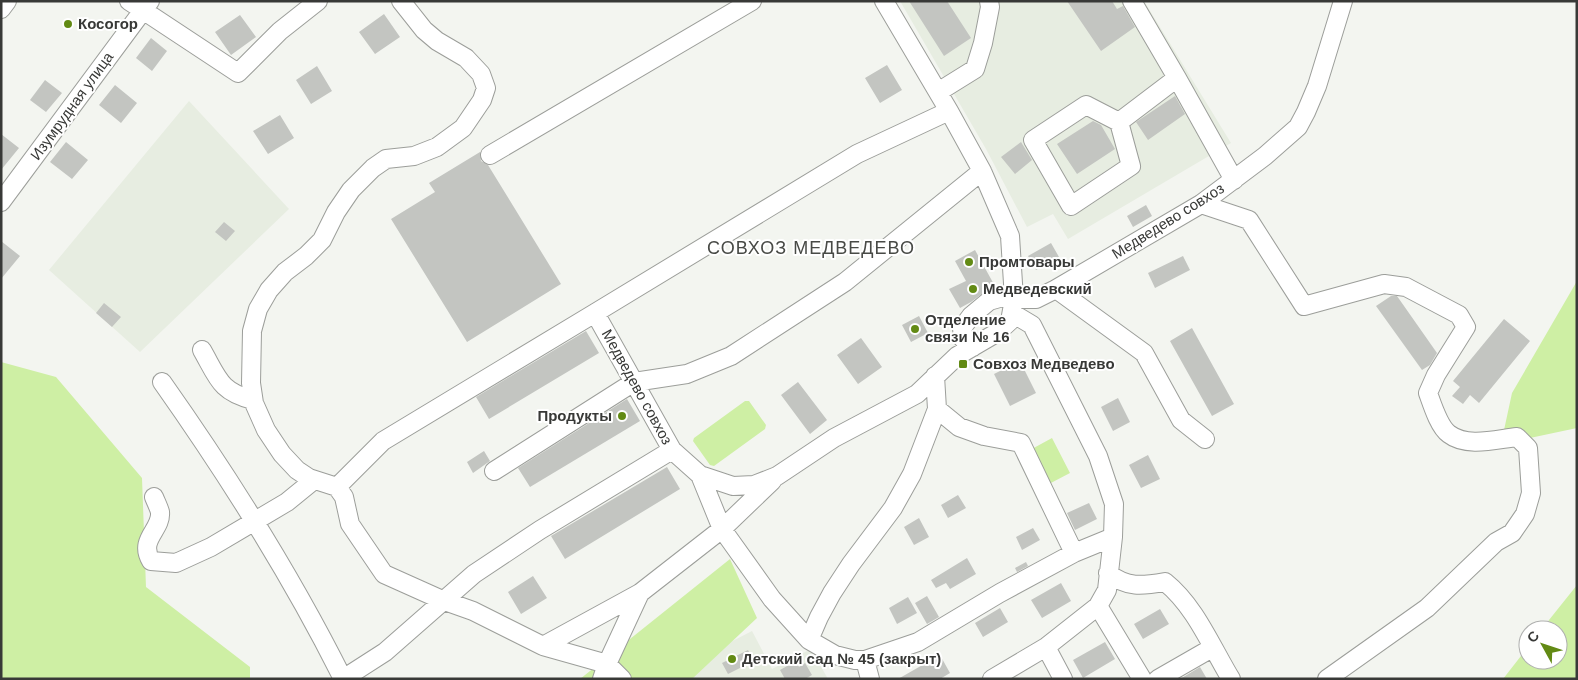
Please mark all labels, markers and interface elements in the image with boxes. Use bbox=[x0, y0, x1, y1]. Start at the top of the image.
place label: Косогор bbox=[78, 15, 138, 32]
marker: Косогор bbox=[62, 18, 74, 30]
street label: Изумрудная улица bbox=[27, 48, 117, 163]
street label: Медведево совхоз bbox=[1109, 179, 1227, 262]
district label: СОВХОЗ МЕДВЕДЕВО bbox=[707, 238, 915, 258]
place label: Промтовары bbox=[979, 253, 1075, 270]
marker: Промтовары bbox=[963, 256, 975, 268]
place label: Медведевский bbox=[983, 280, 1092, 297]
marker: Медведевский bbox=[967, 283, 979, 295]
place label: Отделение связи № 16 bbox=[925, 311, 1010, 345]
marker: Отделение связи № 16 bbox=[909, 323, 921, 335]
street label: Медведево совхоз bbox=[599, 326, 676, 447]
place label: Совхоз Медведево bbox=[973, 355, 1115, 372]
marker: Совхоз Медведево bbox=[957, 358, 969, 370]
place label: Продукты bbox=[537, 407, 612, 424]
marker: Продукты bbox=[616, 410, 628, 422]
north arrow bbox=[1518, 620, 1568, 670]
text: С bbox=[1524, 628, 1542, 646]
place label: Детский сад № 45 (закрыт) bbox=[742, 650, 941, 667]
marker: Детский сад № 45 (закрыт) bbox=[726, 653, 738, 665]

